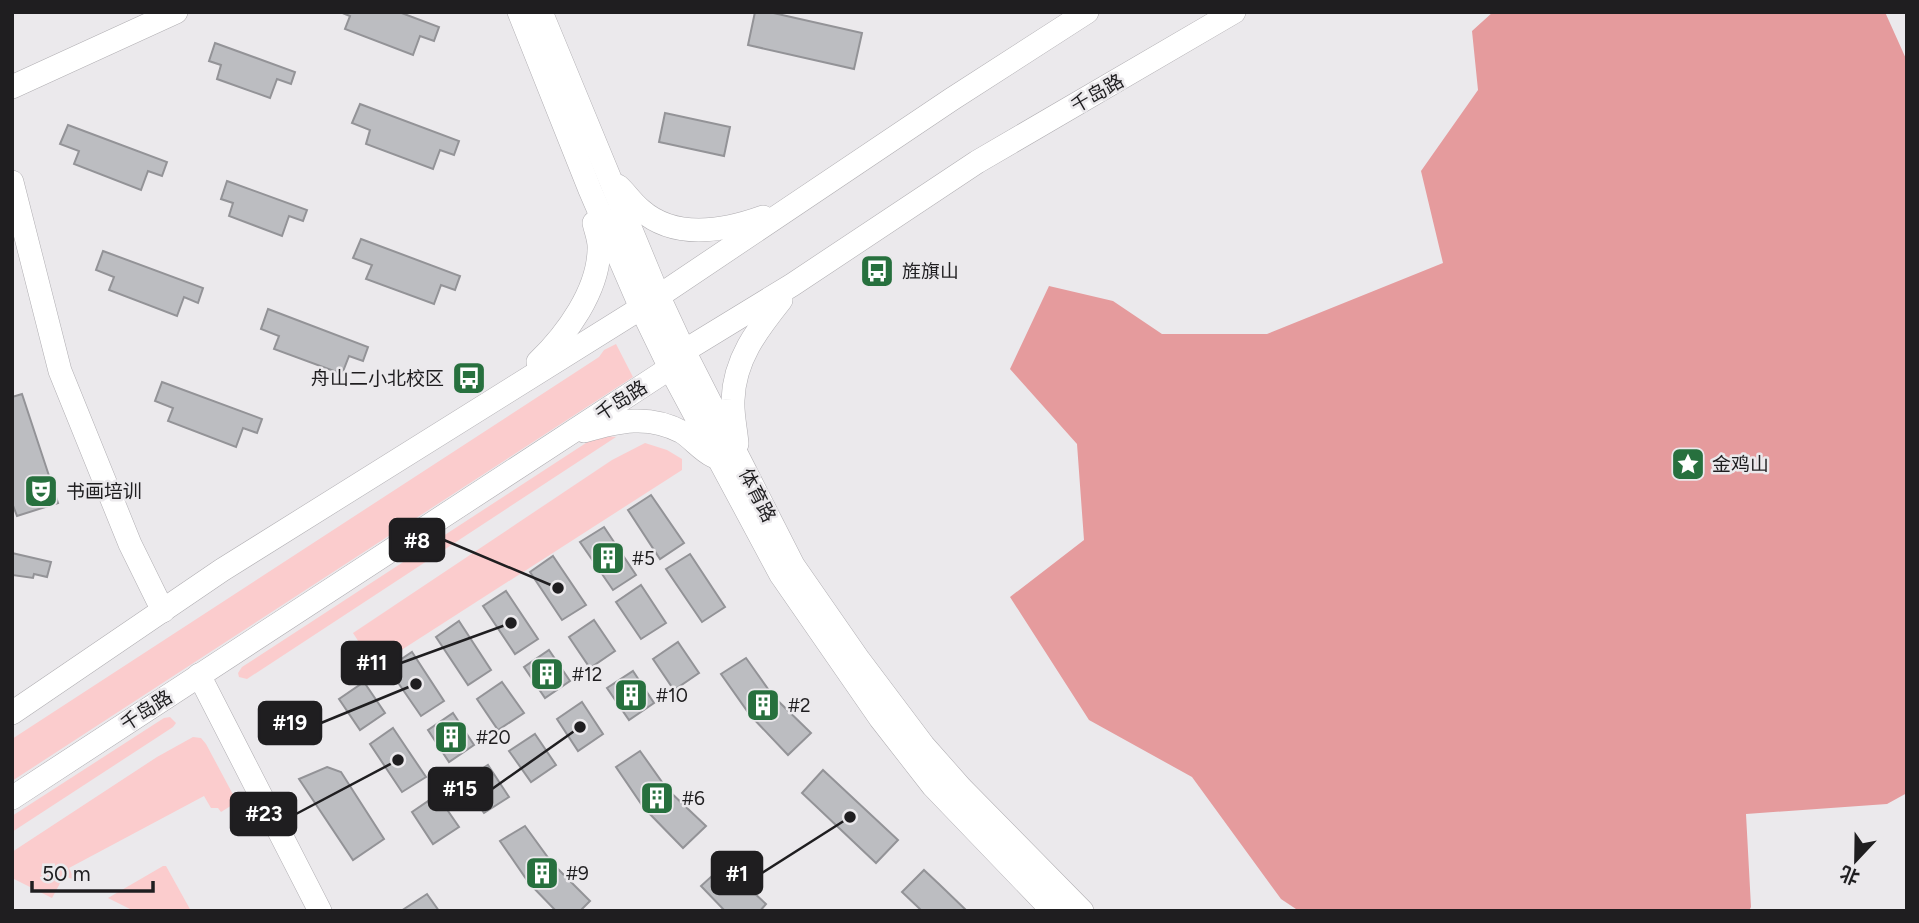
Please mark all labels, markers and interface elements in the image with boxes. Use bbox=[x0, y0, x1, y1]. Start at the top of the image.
street label: 千岛路 bbox=[1067, 69, 1128, 118]
bus stop icon: 旌旗山 bbox=[858, 252, 896, 290]
place label: 旌旗山 bbox=[902, 260, 959, 283]
bus stop icon: 舟山二小北校区 bbox=[450, 359, 488, 397]
place label: 舟山二小北校区 bbox=[311, 367, 444, 390]
street label: 千岛路 bbox=[591, 375, 651, 426]
place icon: 金鸡山 bbox=[1669, 445, 1707, 483]
place label: 金鸡山 bbox=[1712, 453, 1769, 476]
street label: 体育路 bbox=[734, 465, 781, 526]
theatre icon: 书画培训 bbox=[22, 472, 60, 510]
place label: 书画培训 bbox=[66, 480, 142, 503]
callout: #8 bbox=[390, 519, 444, 561]
text: #8 bbox=[404, 528, 430, 553]
building icon: #5 bbox=[589, 539, 627, 577]
place label: #5 bbox=[632, 547, 655, 570]
callout: #11 bbox=[342, 642, 401, 684]
text: #11 bbox=[357, 650, 387, 675]
building icon: #12 bbox=[528, 655, 566, 693]
place label: #12 bbox=[572, 663, 602, 686]
building icon: #10 bbox=[612, 676, 650, 714]
place label: #10 bbox=[656, 684, 688, 707]
street label: 千岛路 bbox=[116, 685, 176, 736]
building icon: #2 bbox=[744, 686, 782, 724]
place label: #2 bbox=[788, 694, 811, 717]
callout: #19 bbox=[259, 702, 321, 744]
text: #19 bbox=[273, 710, 307, 735]
building icon: #20 bbox=[432, 718, 470, 756]
place label: #20 bbox=[476, 726, 511, 749]
callout: #15 bbox=[429, 768, 492, 810]
text: #15 bbox=[443, 776, 477, 801]
building icon: #6 bbox=[638, 779, 676, 817]
place label: #6 bbox=[682, 787, 705, 810]
callout: #23 bbox=[231, 793, 296, 835]
text: #23 bbox=[245, 801, 283, 826]
north arrow bbox=[1821, 825, 1891, 895]
scale bar bbox=[32, 850, 152, 894]
callout: #1 bbox=[712, 852, 762, 894]
building icon: #9 bbox=[523, 854, 561, 892]
text: 50 m bbox=[42, 861, 91, 886]
text: #1 bbox=[726, 861, 748, 886]
text: 北 bbox=[1837, 861, 1863, 890]
place label: #9 bbox=[566, 862, 589, 885]

